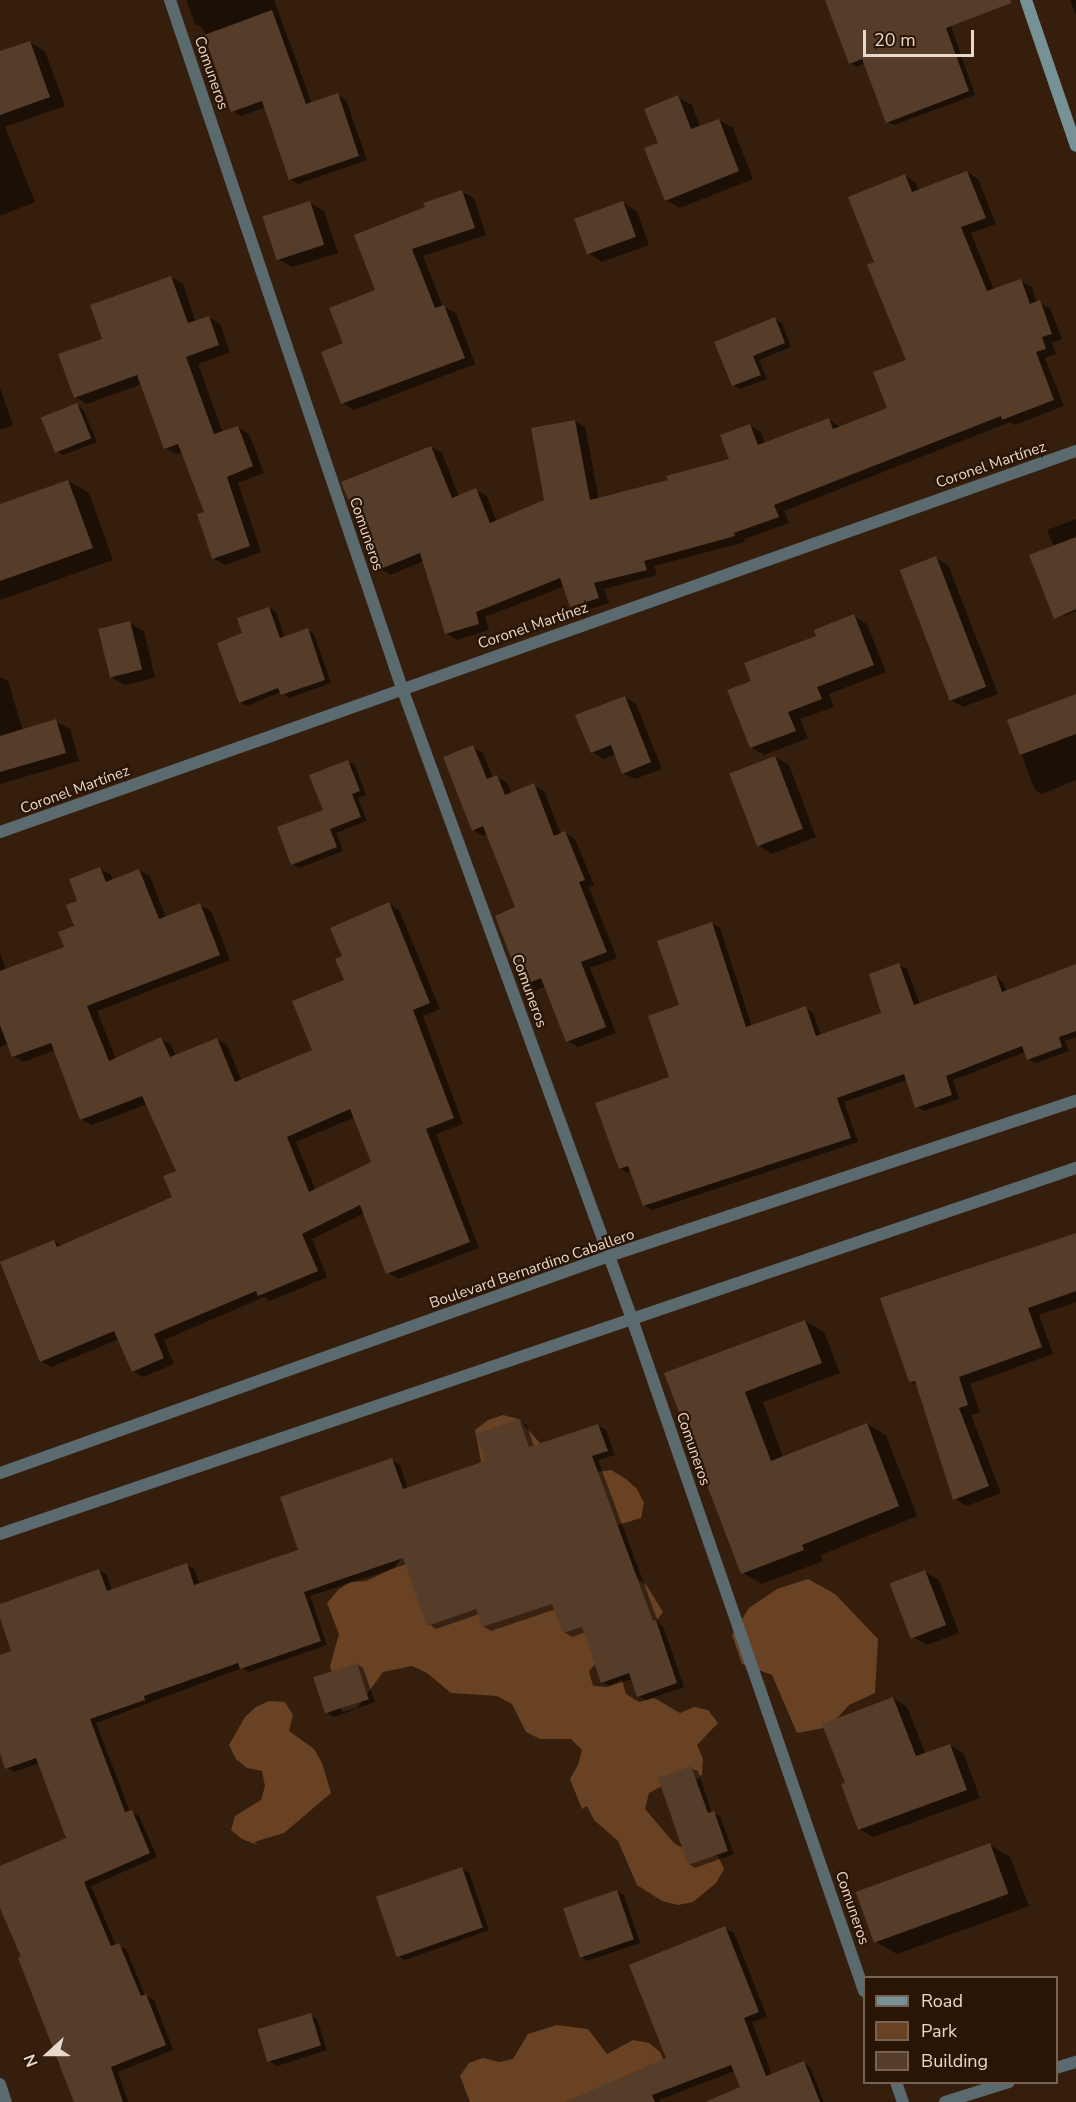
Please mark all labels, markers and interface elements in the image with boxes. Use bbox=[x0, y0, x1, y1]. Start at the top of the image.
scale bar bbox=[866, 18, 977, 56]
text: 20 m bbox=[874, 28, 916, 52]
street label: Comuneros bbox=[190, 34, 232, 112]
street label: Coronel Martínez bbox=[934, 438, 1048, 492]
street label: Comuneros bbox=[345, 495, 387, 573]
street label: Coronel Martínez bbox=[476, 599, 590, 653]
street label: Coronel Martínez bbox=[18, 762, 132, 818]
street label: Comuneros bbox=[507, 952, 551, 1030]
street label: Boulevard Bernardino Caballero bbox=[427, 1225, 637, 1313]
street label: Comuneros bbox=[672, 1410, 714, 1488]
street label: Comuneros bbox=[831, 1869, 873, 1947]
legend bbox=[863, 1976, 1058, 2084]
text: Road bbox=[921, 1989, 963, 2013]
text: Park bbox=[921, 2019, 957, 2043]
north arrow bbox=[18, 2024, 78, 2084]
text: Building bbox=[921, 2049, 988, 2073]
text: N bbox=[19, 2051, 44, 2070]

